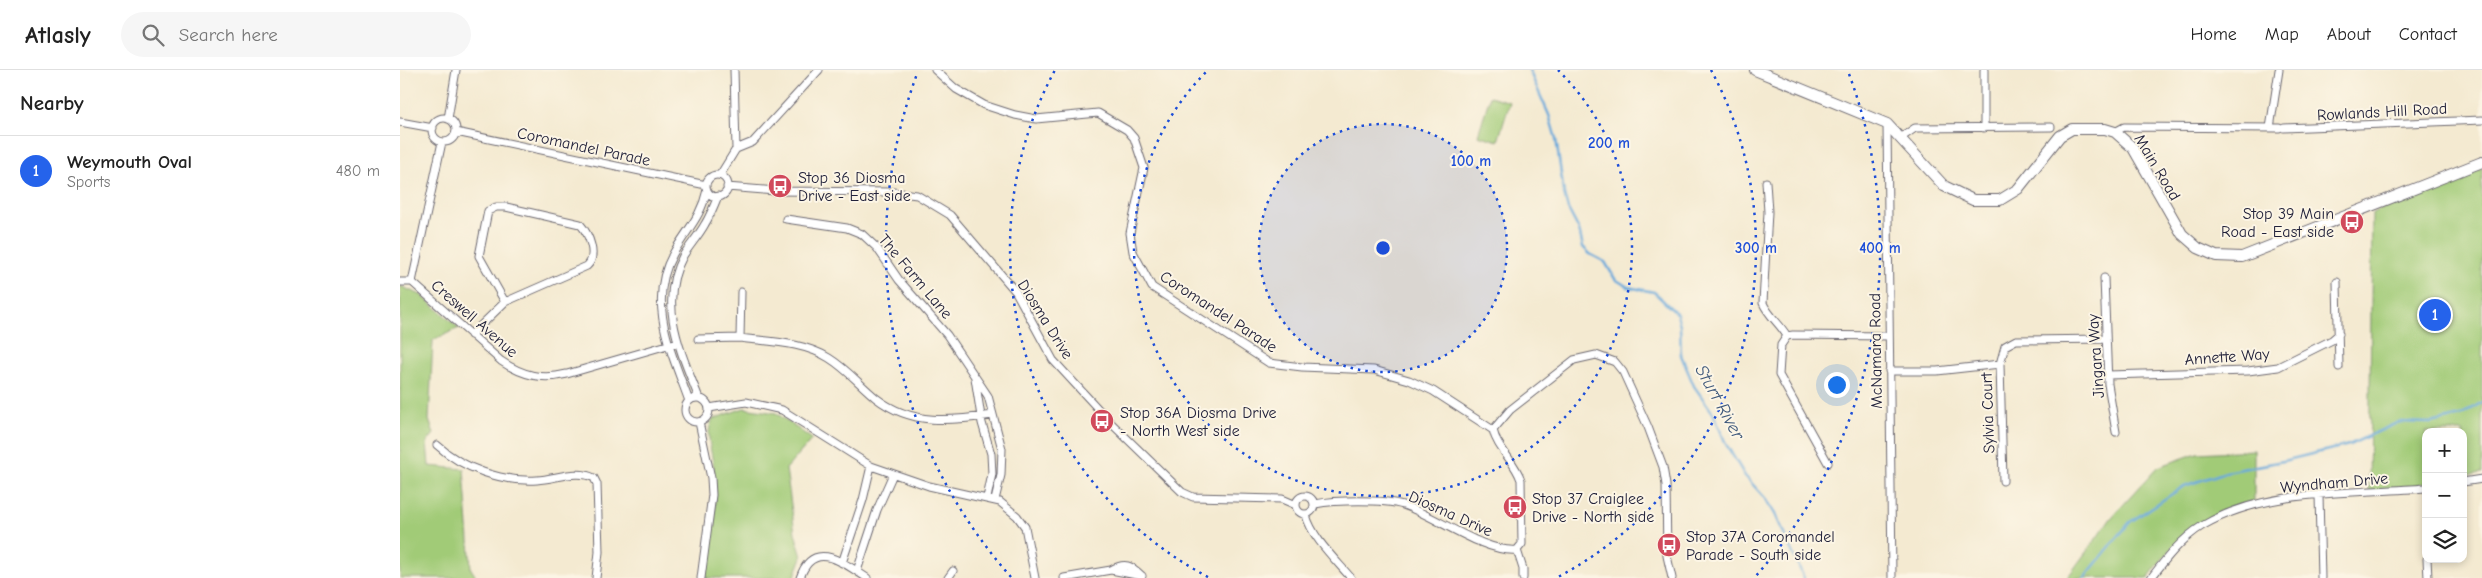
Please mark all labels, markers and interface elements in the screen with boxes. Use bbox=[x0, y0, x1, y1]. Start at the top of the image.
search box bbox=[121, 12, 471, 57]
text: Atlasly bbox=[25, 21, 91, 49]
icon: search bbox=[139, 21, 167, 49]
text: Search here bbox=[179, 24, 278, 46]
text: Home bbox=[2190, 24, 2237, 45]
text: Map bbox=[2265, 24, 2299, 45]
text: About bbox=[2327, 24, 2371, 45]
text: Contact bbox=[2399, 24, 2457, 45]
text: Nearby bbox=[20, 91, 84, 115]
street label: Rowlands Hill Road bbox=[2316, 100, 2448, 124]
street label: Coromandel Parade bbox=[515, 124, 652, 170]
street label: Main Road bbox=[2130, 131, 2184, 204]
text: 200 m bbox=[1588, 134, 1630, 152]
text: Weymouth Oval bbox=[67, 151, 192, 173]
text: 100 m bbox=[1451, 152, 1491, 170]
text: 1 bbox=[33, 162, 39, 180]
text: 480 m bbox=[336, 162, 380, 180]
place label: Stop 36 Diosma Drive - East side bbox=[798, 169, 911, 205]
text: Sports bbox=[67, 173, 110, 191]
bus stop icon: Stop 36 Diosma Drive - East side bbox=[767, 173, 793, 199]
place label: Stop 39 Main Road - East side bbox=[2221, 205, 2334, 241]
bus stop icon: Stop 39 Main Road - East side bbox=[2339, 209, 2365, 235]
street label: The Farm Lane bbox=[875, 231, 956, 323]
centre of rings bbox=[1374, 239, 1392, 257]
text: 300 m bbox=[1735, 239, 1777, 257]
text: 400 m bbox=[1859, 239, 1901, 257]
street label: Coromandel Parade bbox=[1157, 267, 1280, 356]
street label: Creswell Avenue bbox=[427, 276, 521, 361]
street label: Diosma Drive bbox=[1014, 277, 1077, 362]
street label: McNamara Road bbox=[1866, 293, 1886, 409]
pin: 1 bbox=[2419, 296, 2451, 334]
street label: Jingara Way bbox=[2084, 312, 2108, 399]
street label: Annette Way bbox=[2184, 345, 2271, 369]
water label: Sturt River bbox=[1690, 361, 1749, 444]
your location bbox=[1824, 372, 1850, 398]
street label: Sylvia Court bbox=[1978, 372, 1998, 454]
place label: Stop 36A Diosma Drive - North West side bbox=[1120, 404, 1277, 440]
bus stop icon: Stop 36A Diosma Drive - North West side bbox=[1089, 408, 1115, 434]
map controls bbox=[2422, 428, 2467, 563]
button: + bbox=[2422, 428, 2467, 473]
street label: Wyndham Drive bbox=[2279, 469, 2389, 497]
button: − bbox=[2422, 473, 2467, 518]
street label: Diosma Drive bbox=[1406, 487, 1495, 540]
place label: Stop 37 Craiglee Drive - North side bbox=[1532, 490, 1654, 526]
bus stop icon: Stop 37 Craiglee Drive - North side bbox=[1502, 494, 1528, 520]
button: layers bbox=[2422, 518, 2467, 563]
place label: Stop 37A Coromandel Parade - South side bbox=[1686, 528, 1835, 564]
bus stop icon: Stop 37A Coromandel Parade - South side bbox=[1656, 532, 1682, 558]

